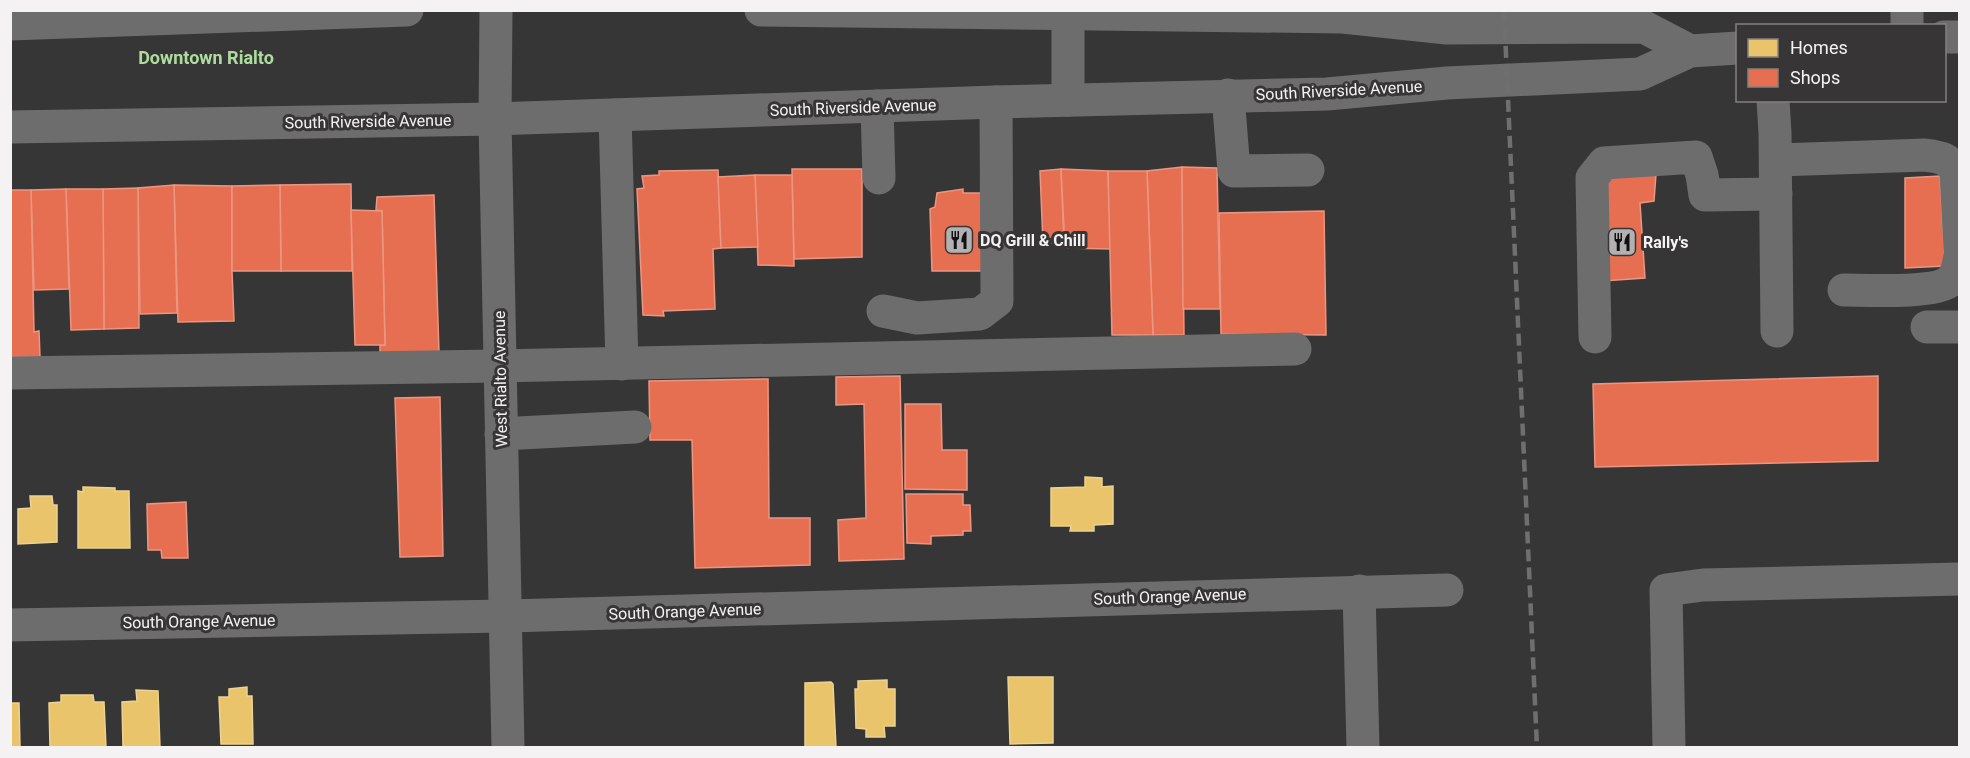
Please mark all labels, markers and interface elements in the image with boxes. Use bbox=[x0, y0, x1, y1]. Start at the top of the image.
legend bbox=[1736, 24, 1946, 102]
text: Homes bbox=[1790, 37, 1848, 58]
district label: Downtown Rialto bbox=[138, 47, 274, 68]
text: Shops bbox=[1790, 67, 1840, 88]
street label: South Riverside Avenue bbox=[1255, 77, 1423, 104]
street label: South Riverside Avenue bbox=[769, 95, 937, 120]
street label: South Riverside Avenue bbox=[284, 111, 452, 132]
restaurant icon: DQ Grill & Chill bbox=[943, 224, 975, 256]
restaurant icon: Rally's bbox=[1606, 226, 1638, 258]
place label: DQ Grill & Chill bbox=[980, 231, 1085, 250]
place label: Rally's bbox=[1643, 233, 1689, 252]
street label: West Rialto Avenue bbox=[490, 310, 511, 448]
street label: South Orange Avenue bbox=[1093, 584, 1247, 609]
street label: South Orange Avenue bbox=[608, 599, 762, 624]
street label: South Orange Avenue bbox=[122, 611, 276, 632]

